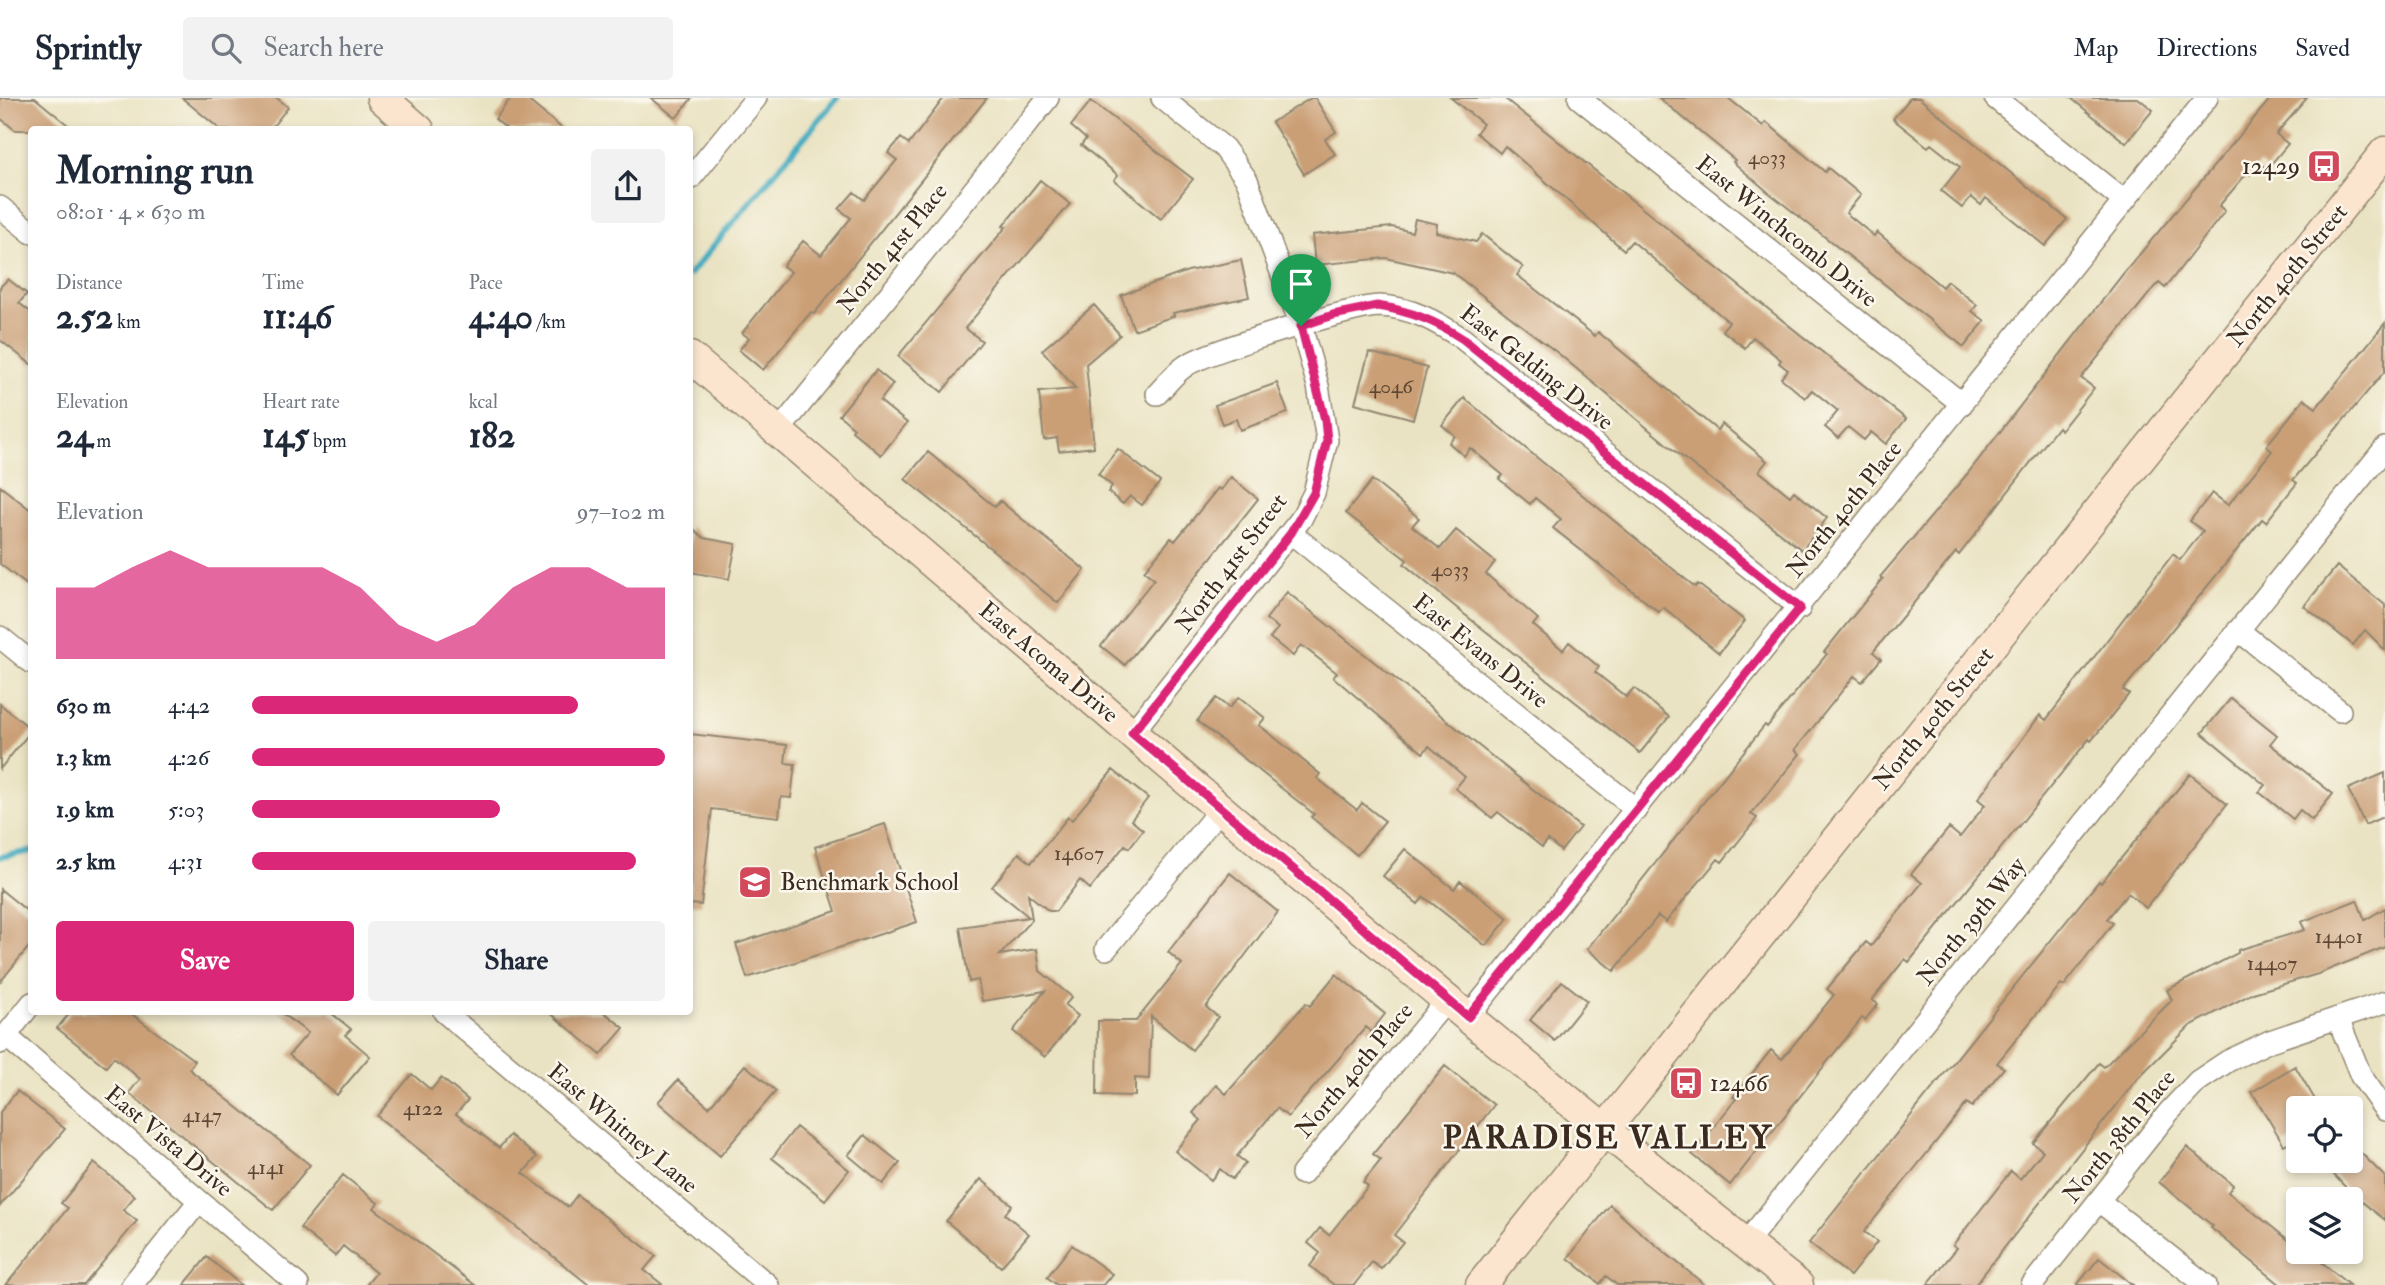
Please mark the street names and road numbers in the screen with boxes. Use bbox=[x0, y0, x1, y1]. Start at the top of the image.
street label: East Winchcomb Drive bbox=[1689, 149, 1884, 314]
street label: North 41st Place bbox=[830, 177, 955, 320]
street label: North 40th Street bbox=[2220, 197, 2355, 353]
street label: East Gelding Drive bbox=[1454, 298, 1620, 437]
street label: North 40th Place bbox=[1780, 435, 1909, 584]
street label: North 41st Street bbox=[1169, 487, 1294, 639]
street label: East Evans Drive bbox=[1407, 587, 1555, 716]
street label: East Acoma Drive bbox=[972, 595, 1125, 730]
street label: North 40th Street bbox=[1866, 640, 2001, 796]
street label: North 39th Way bbox=[1910, 850, 2033, 992]
street label: North 40th Place bbox=[1289, 996, 1420, 1144]
street label: East Whitney Lane bbox=[541, 1056, 704, 1200]
street label: North 38th Place bbox=[2056, 1063, 2183, 1209]
street label: East Vista Drive bbox=[98, 1079, 239, 1204]

